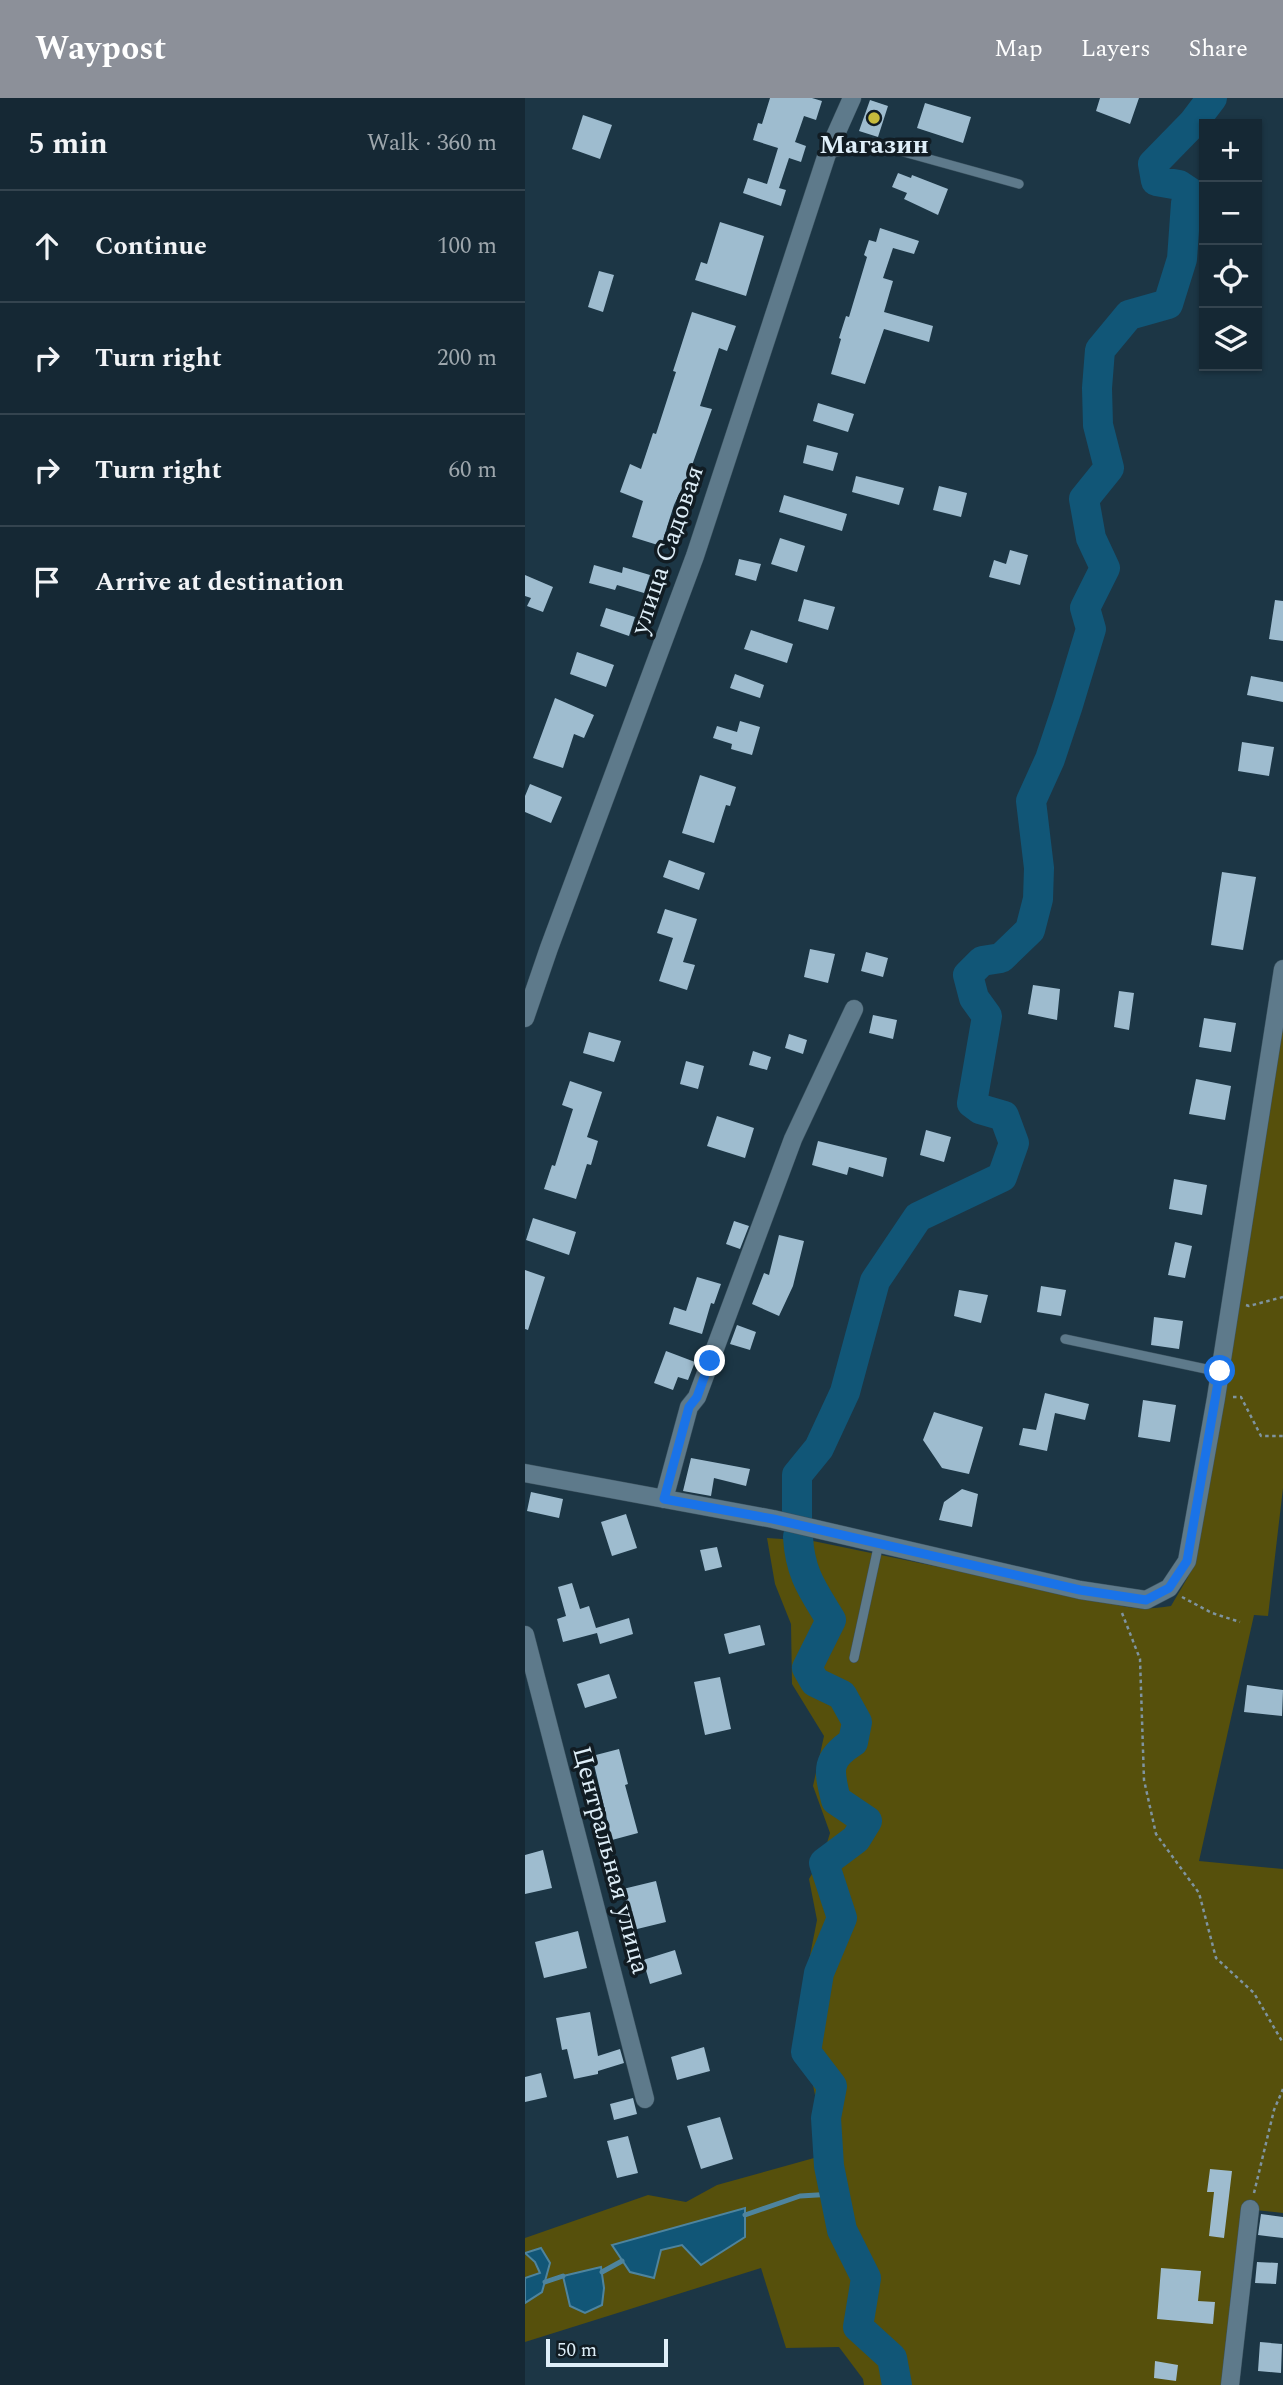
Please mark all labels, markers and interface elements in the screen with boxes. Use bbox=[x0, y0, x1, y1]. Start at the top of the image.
text: Waypost bbox=[35, 24, 166, 74]
text: Map bbox=[994, 31, 1043, 67]
text: Layers bbox=[1081, 31, 1151, 67]
text: Share bbox=[1189, 31, 1248, 67]
marker: Магазин bbox=[866, 110, 882, 126]
map controls bbox=[1199, 119, 1262, 371]
button: + bbox=[1199, 119, 1262, 182]
text: 5 min bbox=[28, 121, 108, 167]
place label: Магазин bbox=[819, 125, 929, 165]
text: Walk · 360 m bbox=[367, 126, 497, 161]
button: − bbox=[1199, 182, 1262, 245]
text: Continue bbox=[95, 226, 207, 266]
icon: ahead bbox=[28, 227, 66, 265]
text: 100 m bbox=[437, 229, 497, 264]
button: locate bbox=[1199, 245, 1262, 308]
button: layers bbox=[1199, 308, 1262, 371]
text: Turn right bbox=[95, 338, 222, 378]
icon: right bbox=[28, 339, 66, 377]
text: 200 m bbox=[437, 341, 497, 376]
text: Turn right bbox=[95, 450, 222, 490]
icon: right bbox=[28, 451, 66, 489]
text: 60 m bbox=[448, 453, 497, 488]
street label: улица Садовая bbox=[619, 460, 715, 641]
text: Arrive at destination bbox=[95, 562, 344, 602]
icon: arrive bbox=[28, 563, 66, 601]
route end bbox=[694, 1345, 725, 1376]
route start bbox=[1204, 1355, 1235, 1386]
street label: Центральная улица bbox=[561, 1742, 661, 1979]
scale bar bbox=[546, 2336, 669, 2368]
text: 50 m bbox=[557, 2336, 597, 2365]

